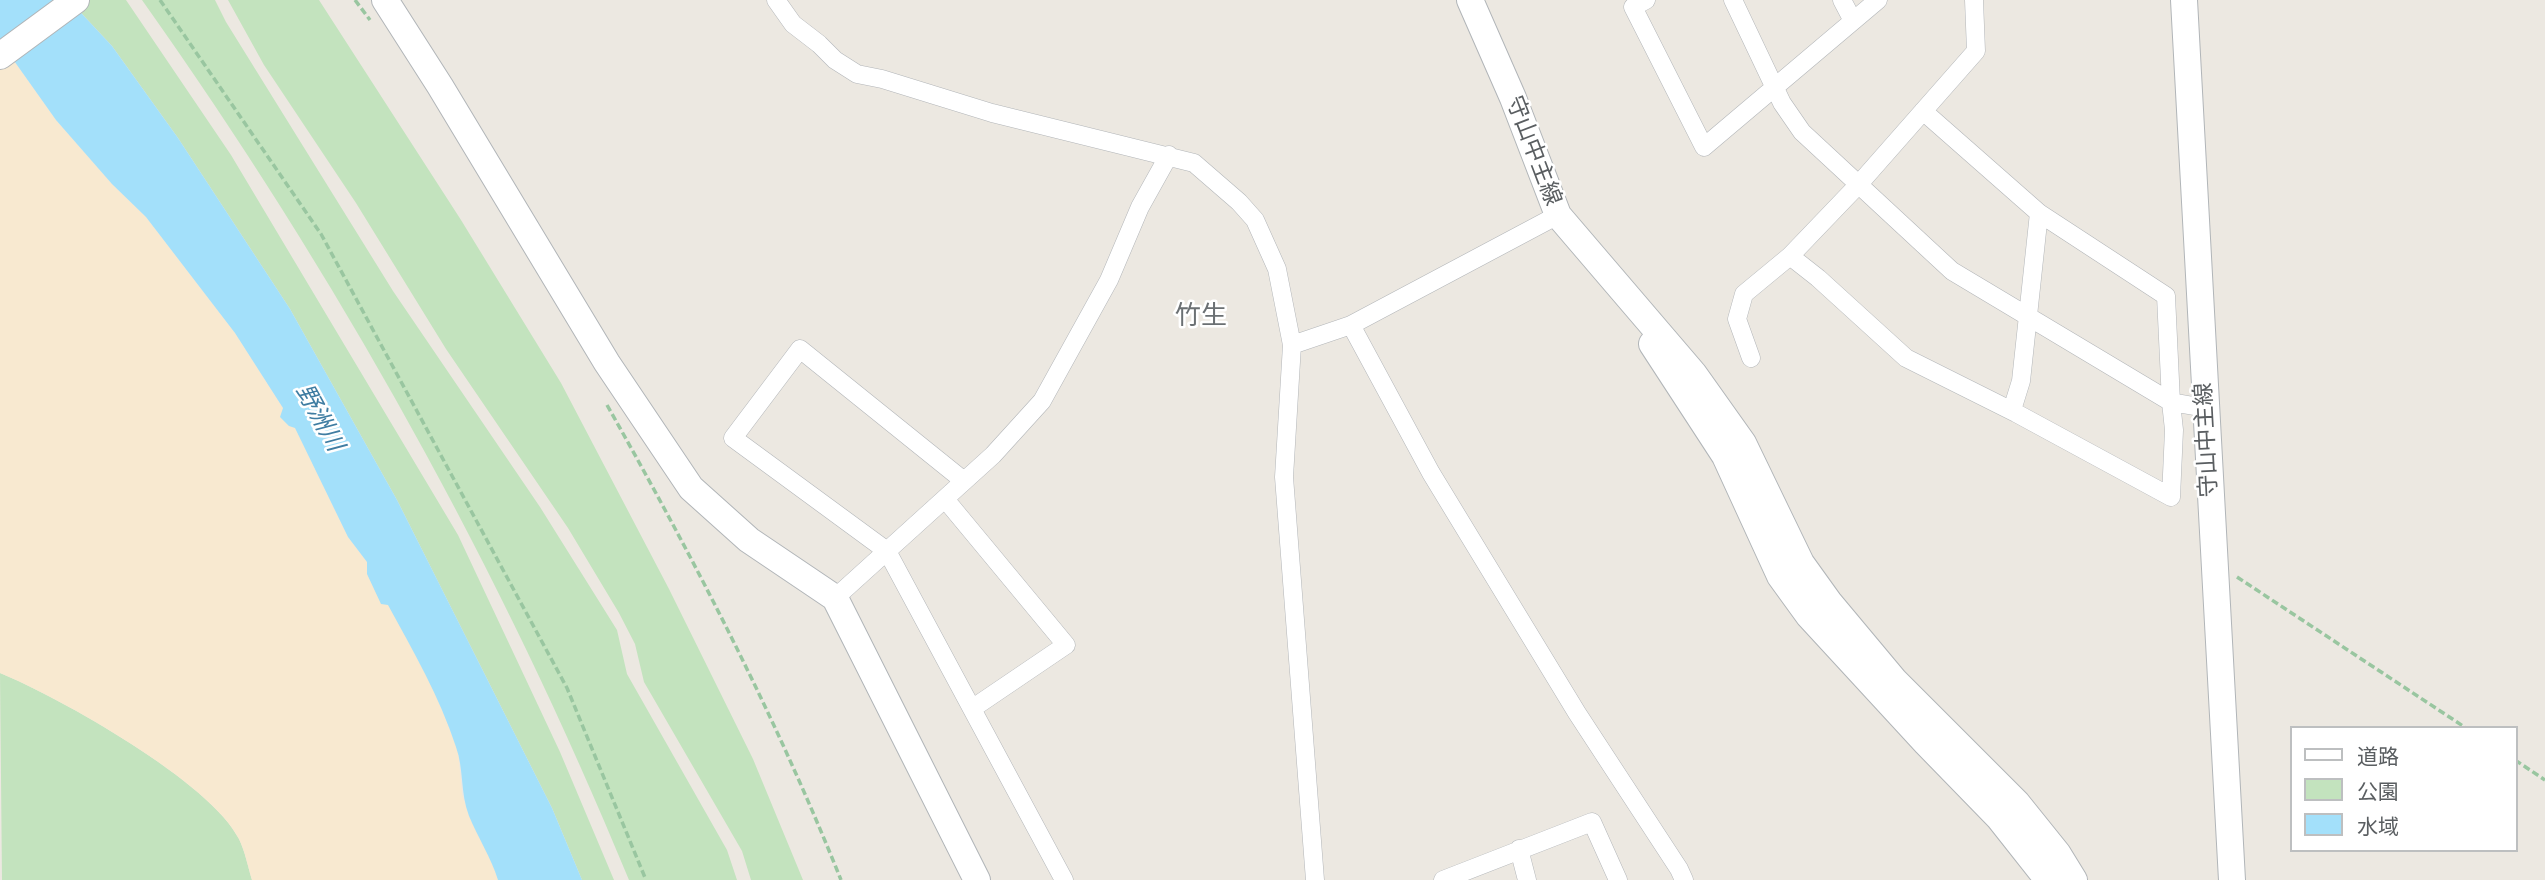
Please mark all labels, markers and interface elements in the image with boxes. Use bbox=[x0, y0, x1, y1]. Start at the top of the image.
street label: 守山中主線 bbox=[1500, 92, 1566, 210]
district label: 竹生 bbox=[1175, 301, 1227, 333]
water label: 野洲川 bbox=[289, 380, 349, 456]
street label: 守山中主線 bbox=[2190, 382, 2224, 498]
legend bbox=[2290, 726, 2517, 852]
text: 道路 bbox=[2357, 745, 2399, 768]
text: 公園 bbox=[2357, 780, 2399, 803]
text: 水域 bbox=[2357, 815, 2399, 838]

